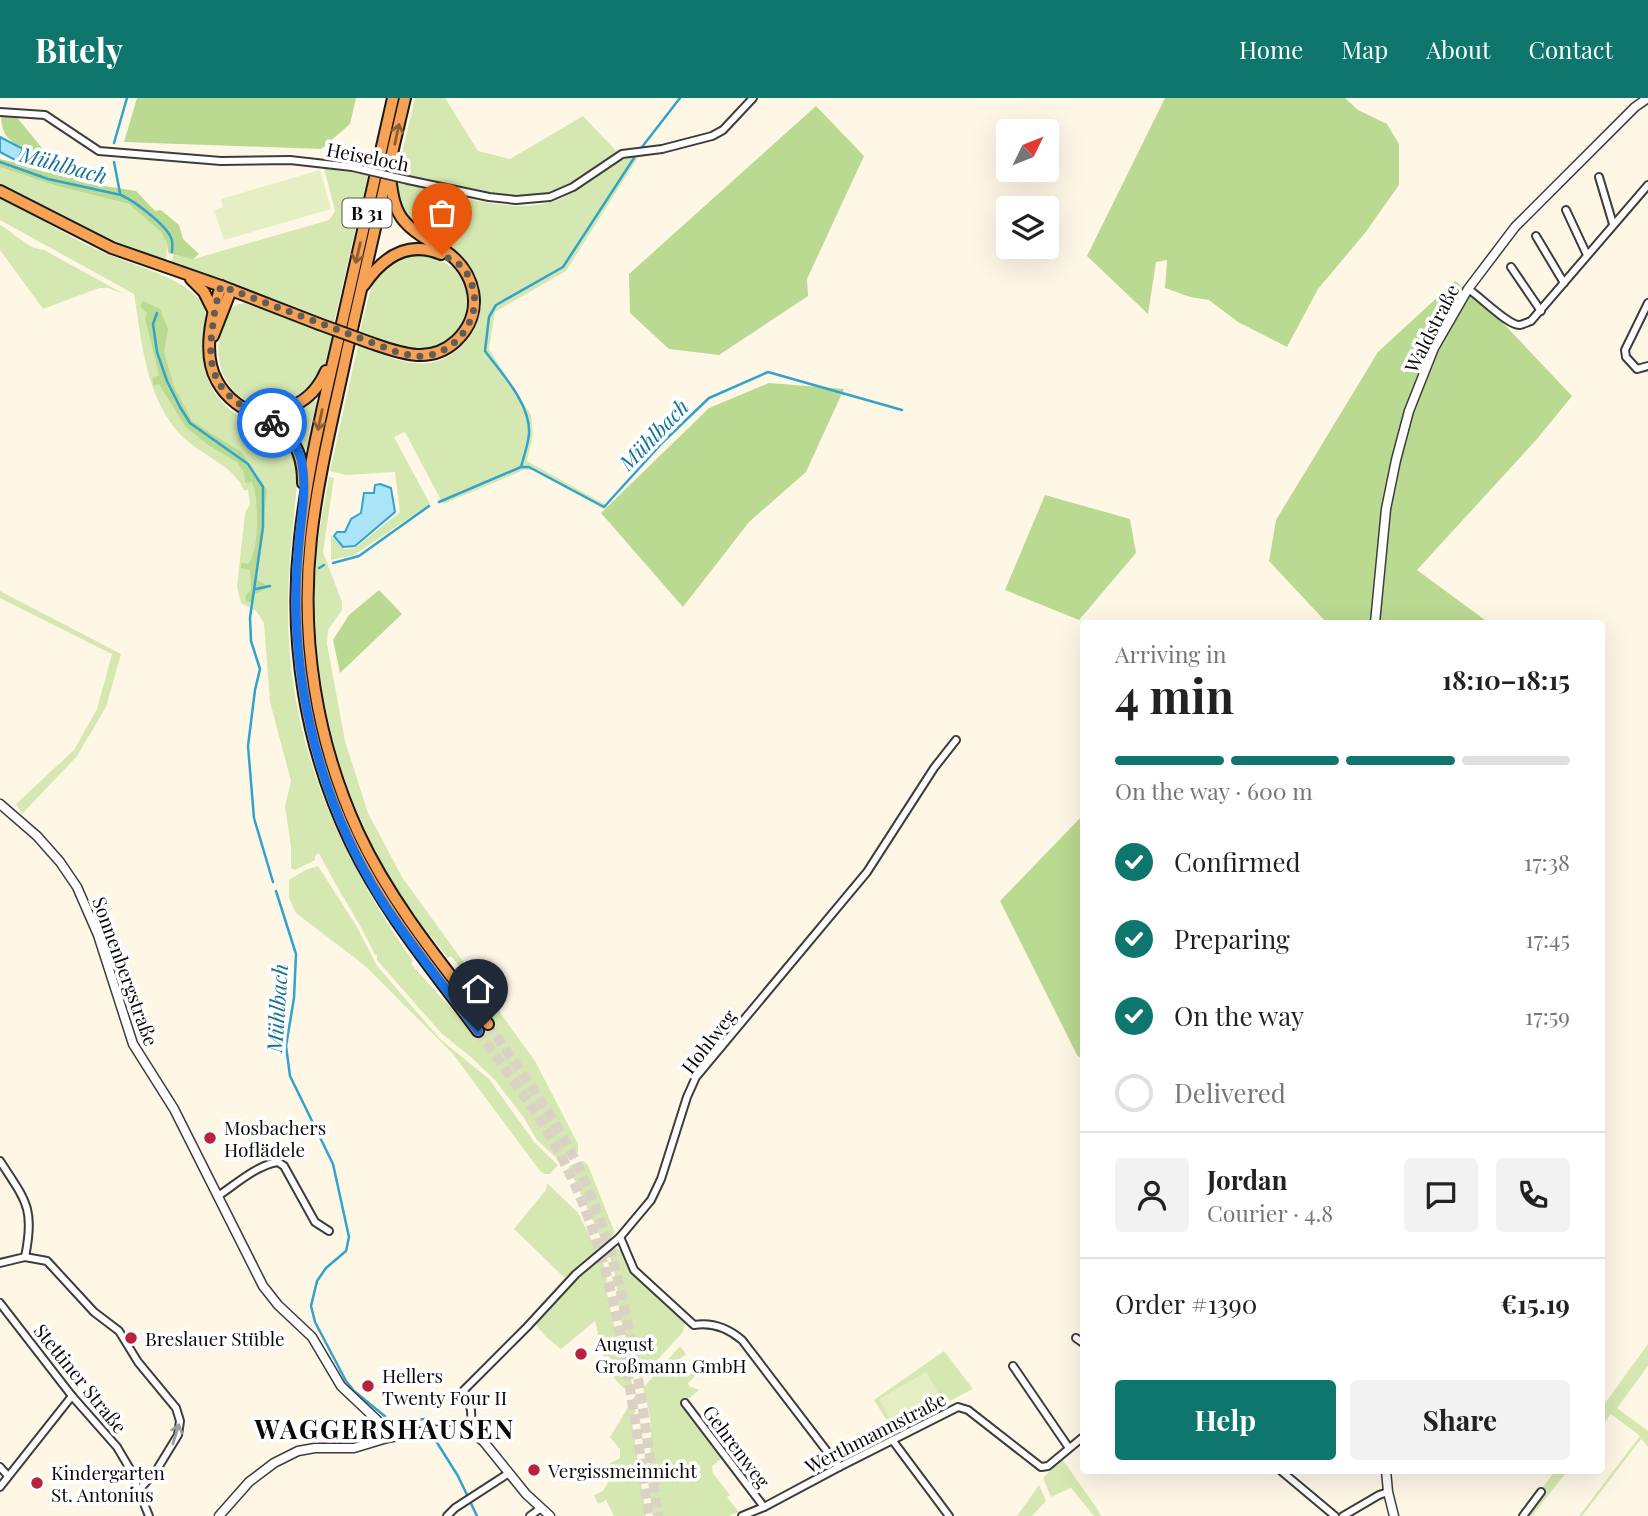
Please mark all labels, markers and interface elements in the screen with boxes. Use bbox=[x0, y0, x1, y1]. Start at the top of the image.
text: Bitely bbox=[35, 27, 123, 71]
text: Home bbox=[1239, 33, 1303, 65]
text: Map bbox=[1341, 33, 1388, 65]
text: About bbox=[1426, 33, 1490, 65]
text: Contact bbox=[1528, 33, 1613, 65]
north arrow bbox=[996, 119, 1059, 182]
map controls bbox=[996, 119, 1059, 259]
one-way arrow bbox=[390, 123, 404, 146]
street label: Heiseloch bbox=[325, 135, 411, 177]
water label: Mühlbach bbox=[16, 139, 111, 189]
pin bbox=[412, 183, 472, 255]
icon: bag bbox=[423, 194, 461, 232]
button: layers bbox=[996, 196, 1059, 259]
road number: B 31 bbox=[342, 198, 392, 228]
one-way arrow bbox=[351, 241, 364, 264]
street label: Waldstraße bbox=[1397, 279, 1464, 377]
courier bbox=[237, 388, 307, 458]
water label: Mühlbach bbox=[611, 392, 694, 476]
icon: bike bbox=[253, 404, 291, 442]
one-way arrow bbox=[313, 408, 327, 431]
text: Arriving in bbox=[1115, 638, 1227, 669]
text: 18:10–18:15 bbox=[1442, 662, 1570, 697]
text: 4 min bbox=[1115, 664, 1234, 726]
text: On the way · 600 m bbox=[1115, 775, 1313, 806]
icon: check bbox=[1115, 843, 1153, 881]
text: Confirmed bbox=[1174, 844, 1301, 879]
text: 17:38 bbox=[1524, 846, 1570, 877]
street label: Sonnenbergstraße bbox=[87, 893, 165, 1049]
icon: check bbox=[1115, 920, 1153, 958]
text: Preparing bbox=[1174, 921, 1290, 956]
text: 17:45 bbox=[1525, 923, 1570, 954]
pin bbox=[448, 959, 508, 1031]
water label: Mühlbach bbox=[259, 963, 293, 1054]
icon: home bbox=[459, 970, 497, 1008]
icon: check bbox=[1115, 997, 1153, 1035]
text: On the way bbox=[1174, 998, 1304, 1033]
text: 17:59 bbox=[1525, 1000, 1570, 1031]
street label: Hohlweg bbox=[675, 1003, 741, 1079]
text: Delivered bbox=[1174, 1075, 1286, 1110]
place label: Mosbachers Hoflädele bbox=[224, 1114, 326, 1162]
marker: Mosbachers Hoflädele bbox=[202, 1130, 218, 1146]
button: person bbox=[1115, 1158, 1189, 1232]
button: chat bbox=[1404, 1158, 1478, 1232]
button: phone bbox=[1496, 1158, 1570, 1232]
text: Jordan bbox=[1207, 1162, 1287, 1197]
text: Courier · 4.8 bbox=[1207, 1197, 1333, 1228]
text: Order #1390 bbox=[1115, 1286, 1257, 1321]
text: €15.19 bbox=[1500, 1286, 1570, 1321]
street label: Stettiner Straße bbox=[29, 1318, 133, 1438]
place label: Breslauer Stüble bbox=[145, 1325, 285, 1351]
marker: Breslauer Stüble bbox=[123, 1330, 139, 1346]
place label: August Großmann GmbH bbox=[594, 1330, 747, 1378]
marker: August Großmann GmbH bbox=[573, 1346, 589, 1362]
place label: Hellers Twenty Four II bbox=[382, 1362, 507, 1410]
marker: Hellers Twenty Four II bbox=[360, 1378, 376, 1394]
button: Help bbox=[1115, 1380, 1336, 1460]
button: Share bbox=[1350, 1380, 1570, 1460]
street label: Werthmannstraße bbox=[799, 1385, 950, 1479]
street label: Gehrenweg bbox=[697, 1399, 777, 1493]
district label: WAGGERSHAUSEN bbox=[254, 1411, 515, 1446]
one-way arrow bbox=[171, 1424, 183, 1446]
place label: Vergissmeinnicht bbox=[547, 1457, 697, 1483]
place label: Kindergarten St. Antonius bbox=[51, 1459, 166, 1507]
marker: Vergissmeinnicht bbox=[526, 1462, 542, 1478]
marker: Kindergarten St. Antonius bbox=[29, 1475, 45, 1491]

